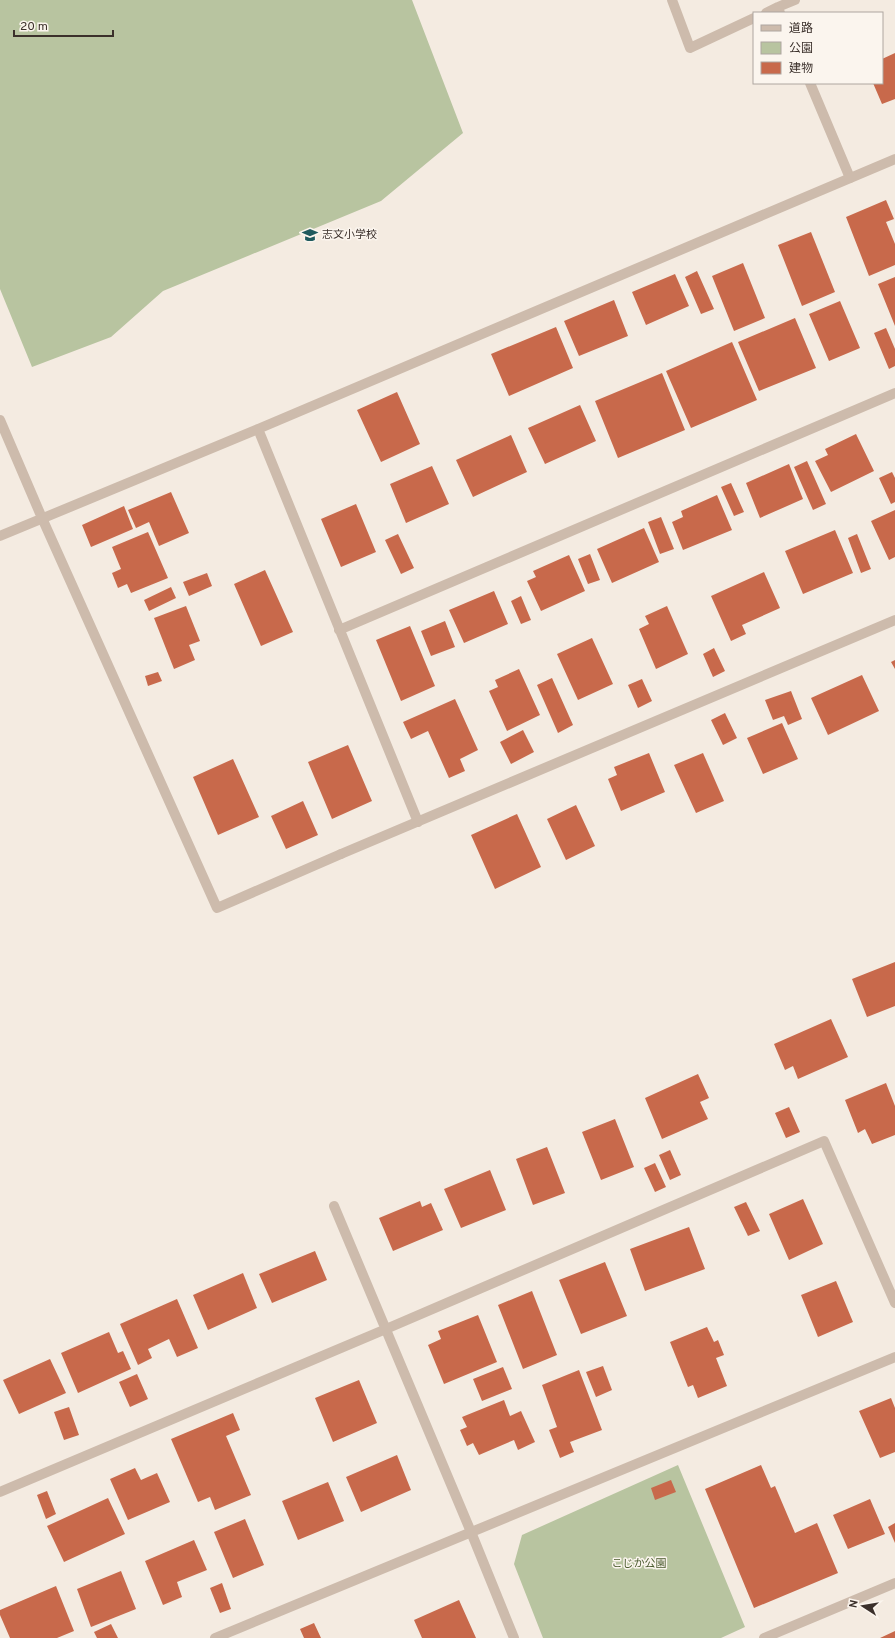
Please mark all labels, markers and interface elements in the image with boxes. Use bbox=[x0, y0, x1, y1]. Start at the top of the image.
scale bar bbox=[14, 12, 113, 38]
legend bbox=[753, 12, 883, 84]
text: 20 m bbox=[20, 19, 48, 35]
text: 道路 bbox=[789, 21, 813, 37]
text: 公園 bbox=[789, 41, 813, 57]
text: 建物 bbox=[789, 61, 813, 77]
school or university icon: 志文小学校 bbox=[301, 226, 319, 244]
place label: 志文小学校 bbox=[322, 228, 377, 242]
park label: こじか公園 bbox=[612, 1557, 667, 1571]
north arrow bbox=[843, 1586, 883, 1626]
text: N bbox=[847, 1599, 862, 1609]

